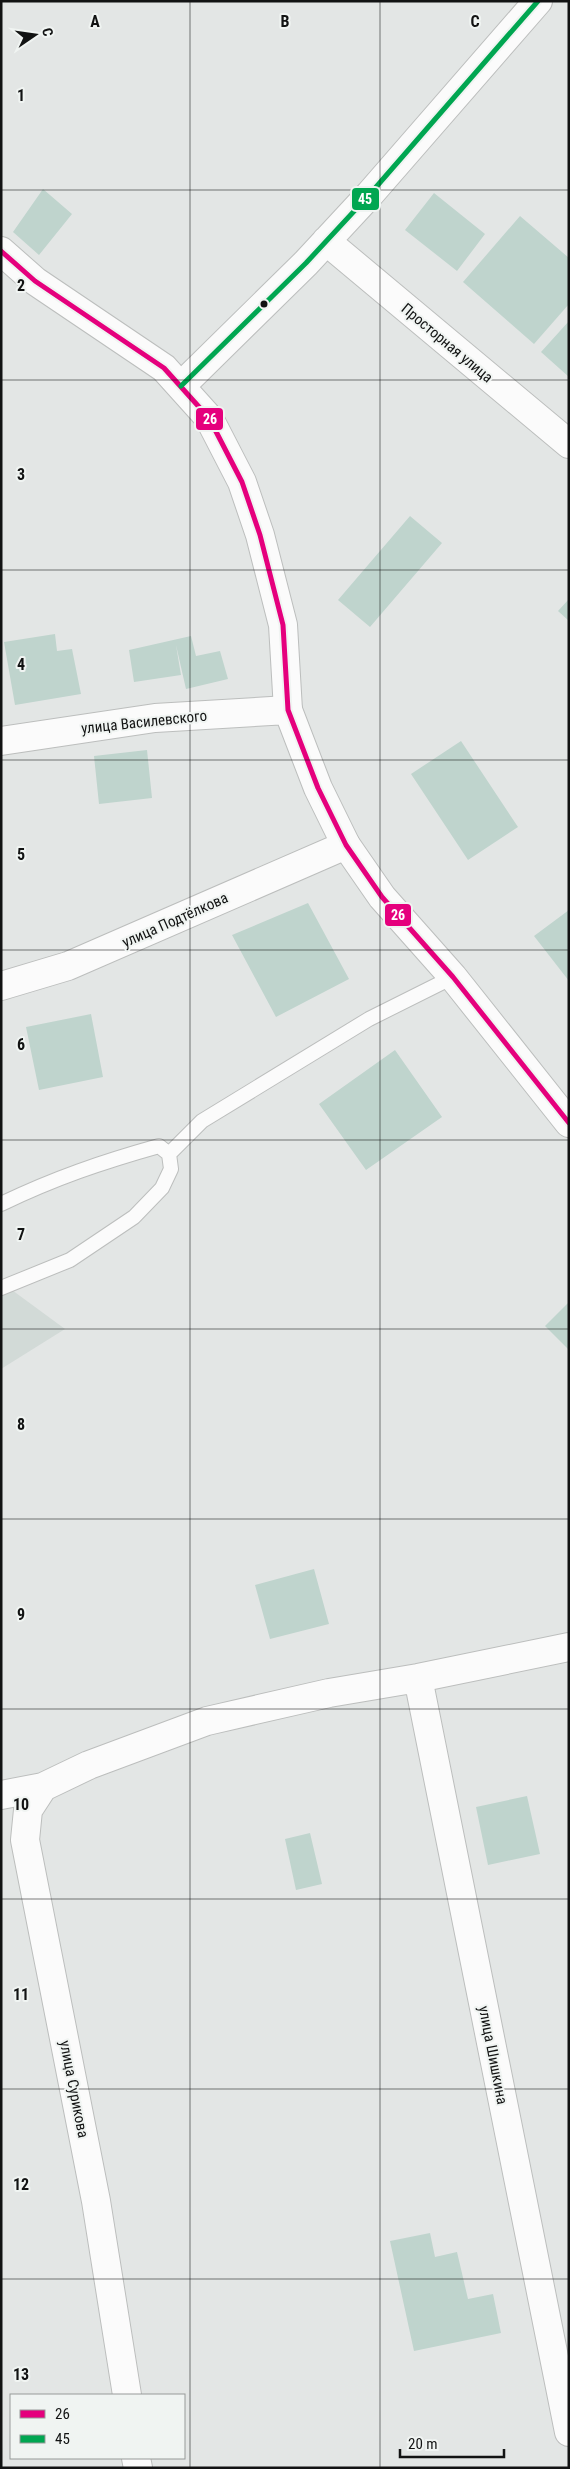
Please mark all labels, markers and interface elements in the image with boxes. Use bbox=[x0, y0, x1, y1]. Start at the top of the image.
north arrow bbox=[10, 10, 60, 60]
text: A bbox=[90, 12, 100, 31]
text: B bbox=[281, 12, 290, 31]
text: C bbox=[470, 12, 480, 31]
text: С bbox=[39, 26, 56, 38]
text: 1 bbox=[17, 86, 25, 105]
line badge: 45 bbox=[351, 187, 380, 211]
text: 45 bbox=[358, 191, 372, 207]
text: 2 bbox=[17, 276, 25, 295]
unlabelled marker bbox=[259, 299, 269, 309]
street label: Просторная улица bbox=[398, 299, 496, 387]
line badge: 26 bbox=[195, 407, 224, 431]
text: 26 bbox=[203, 411, 217, 427]
text: 3 bbox=[17, 465, 25, 484]
text: 4 bbox=[17, 655, 25, 674]
street label: улица Василевского bbox=[80, 706, 208, 738]
text: 5 bbox=[17, 845, 25, 864]
street label: улица Подтёлкова bbox=[119, 889, 231, 951]
line badge: 26 bbox=[384, 903, 412, 927]
text: 26 bbox=[391, 907, 405, 923]
text: 6 bbox=[17, 1035, 25, 1054]
text: 7 bbox=[17, 1225, 25, 1244]
text: 8 bbox=[17, 1415, 25, 1434]
text: 9 bbox=[17, 1605, 25, 1624]
text: 10 bbox=[13, 1795, 29, 1814]
text: 11 bbox=[13, 1985, 29, 2004]
street label: улица Шишкина bbox=[475, 2004, 511, 2106]
street label: улица Сурикова bbox=[56, 2039, 92, 2139]
text: 12 bbox=[13, 2175, 29, 2194]
text: 13 bbox=[13, 2365, 29, 2384]
legend bbox=[10, 2394, 185, 2459]
text: 26 bbox=[55, 2405, 70, 2423]
scale bar bbox=[400, 2426, 504, 2458]
text: 45 bbox=[55, 2430, 70, 2448]
text: 20 m bbox=[408, 2435, 438, 2453]

